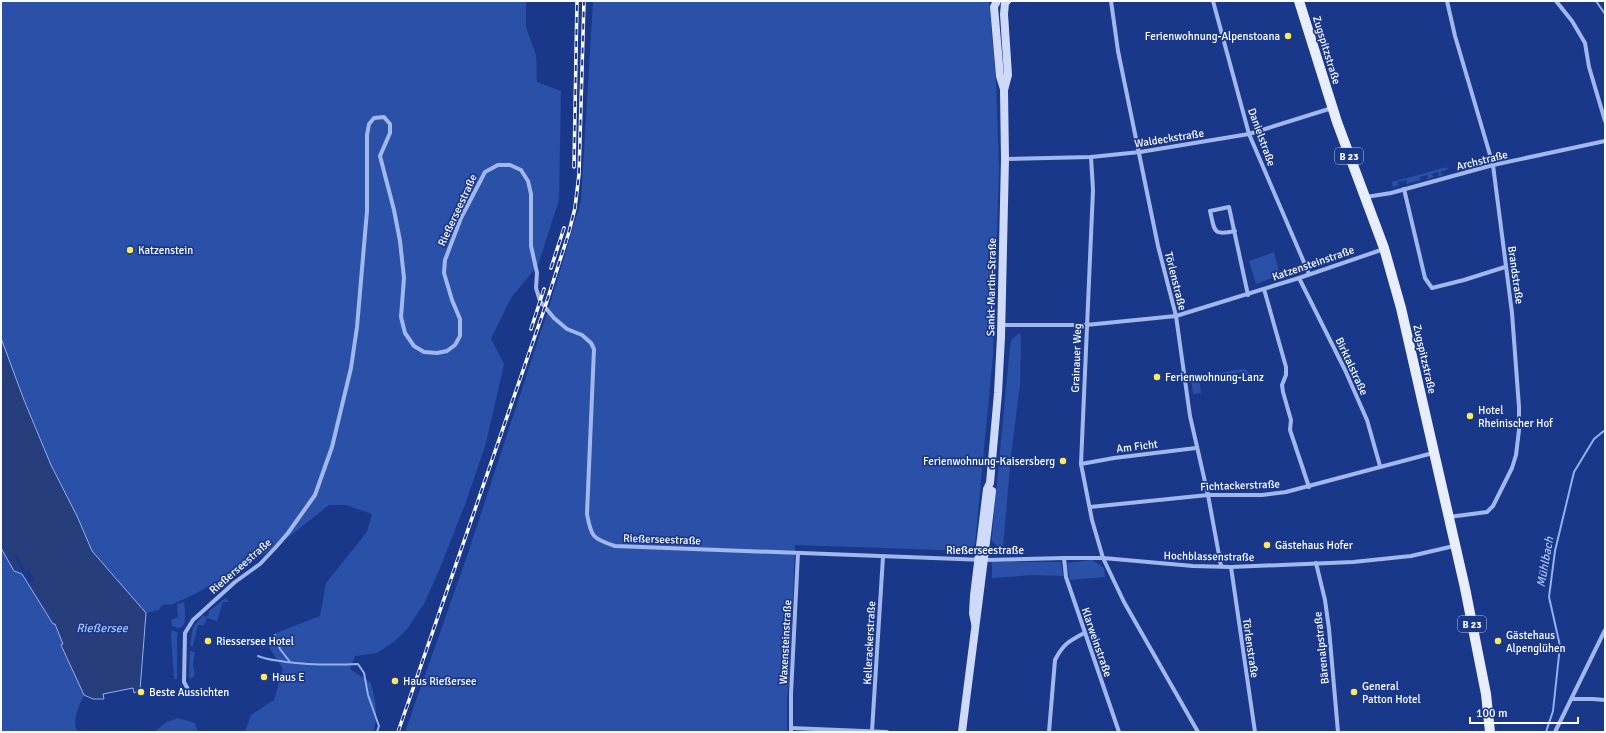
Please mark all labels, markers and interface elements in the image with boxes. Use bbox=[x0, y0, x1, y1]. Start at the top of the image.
street label: Zugspitzstraße bbox=[1310, 14, 1343, 86]
place label: Ferienwohnung-Alpenstoana bbox=[1145, 30, 1280, 43]
marker: Ferienwohnung-Alpenstoana bbox=[1283, 31, 1293, 41]
street label: Danielstraße bbox=[1245, 106, 1278, 168]
street label: Waldeckstraße bbox=[1133, 127, 1205, 150]
road number: B 23 bbox=[1335, 148, 1363, 164]
street label: Archstraße bbox=[1455, 148, 1509, 173]
street label: Rießerseestraße bbox=[435, 172, 480, 248]
street label: Sankt-Martin-Straße bbox=[984, 238, 999, 336]
street label: Katzensteinstraße bbox=[1270, 243, 1356, 284]
place label: Katzenstein bbox=[138, 244, 193, 257]
marker: Katzenstein bbox=[125, 245, 135, 255]
street label: Brandstraße bbox=[1505, 245, 1526, 305]
street label: Törlenstraße bbox=[1162, 250, 1189, 312]
street label: Grainauer Weg bbox=[1069, 323, 1084, 393]
street label: Zugspitzstraße bbox=[1410, 323, 1439, 395]
street label: Birktalstraße bbox=[1332, 335, 1371, 397]
place label: Ferienwohnung-Lanz bbox=[1165, 371, 1264, 384]
marker: Ferienwohnung-Lanz bbox=[1152, 372, 1162, 382]
place label: Hotel Rheinischer Hof bbox=[1478, 404, 1554, 430]
marker: Hotel Rheinischer Hof bbox=[1465, 411, 1475, 421]
street label: Am Ficht bbox=[1116, 437, 1159, 455]
place label: Ferienwohnung-Kaisersberg bbox=[923, 455, 1055, 468]
marker: Ferienwohnung-Kaisersberg bbox=[1058, 456, 1068, 466]
street label: Fichtackerstraße bbox=[1200, 478, 1280, 493]
street label: Rießerseestraße bbox=[623, 532, 701, 547]
water label: Mühlbach bbox=[1534, 535, 1557, 588]
street label: Rießerseestraße bbox=[207, 536, 274, 597]
place label: Gästehaus Hofer bbox=[1275, 539, 1353, 552]
marker: Gästehaus Hofer bbox=[1262, 540, 1272, 550]
street label: Rießerseestraße bbox=[946, 544, 1024, 557]
street label: Hochblassenstraße bbox=[1164, 549, 1254, 564]
street label: Waxensteinstraße bbox=[777, 599, 794, 685]
street label: Kellerackerstraße bbox=[861, 601, 878, 685]
street label: Klarweinstraße bbox=[1079, 606, 1114, 679]
street label: Bärenalpstraße bbox=[1311, 611, 1332, 685]
road number: B 23 bbox=[1458, 616, 1486, 632]
street label: Törlenstraße bbox=[1240, 617, 1261, 679]
water label: Rießersee bbox=[76, 621, 129, 636]
place label: Gästehaus Alpenglühen bbox=[1506, 629, 1566, 655]
place label: Riessersee Hotel bbox=[216, 635, 294, 648]
marker: Riessersee Hotel bbox=[203, 636, 213, 646]
marker: Gästehaus Alpenglühen bbox=[1493, 636, 1503, 646]
place label: Haus E bbox=[272, 671, 304, 684]
marker: Haus E bbox=[259, 672, 269, 682]
place label: Haus Rießersee bbox=[403, 675, 477, 688]
marker: Haus Rießersee bbox=[390, 676, 400, 686]
place label: General Patton Hotel bbox=[1362, 680, 1421, 706]
place label: Beste Aussichten bbox=[149, 686, 229, 699]
marker: Beste Aussichten bbox=[136, 687, 146, 697]
marker: General Patton Hotel bbox=[1349, 687, 1359, 697]
scale bar bbox=[1470, 699, 1578, 725]
text: 100 m bbox=[1476, 706, 1508, 721]

